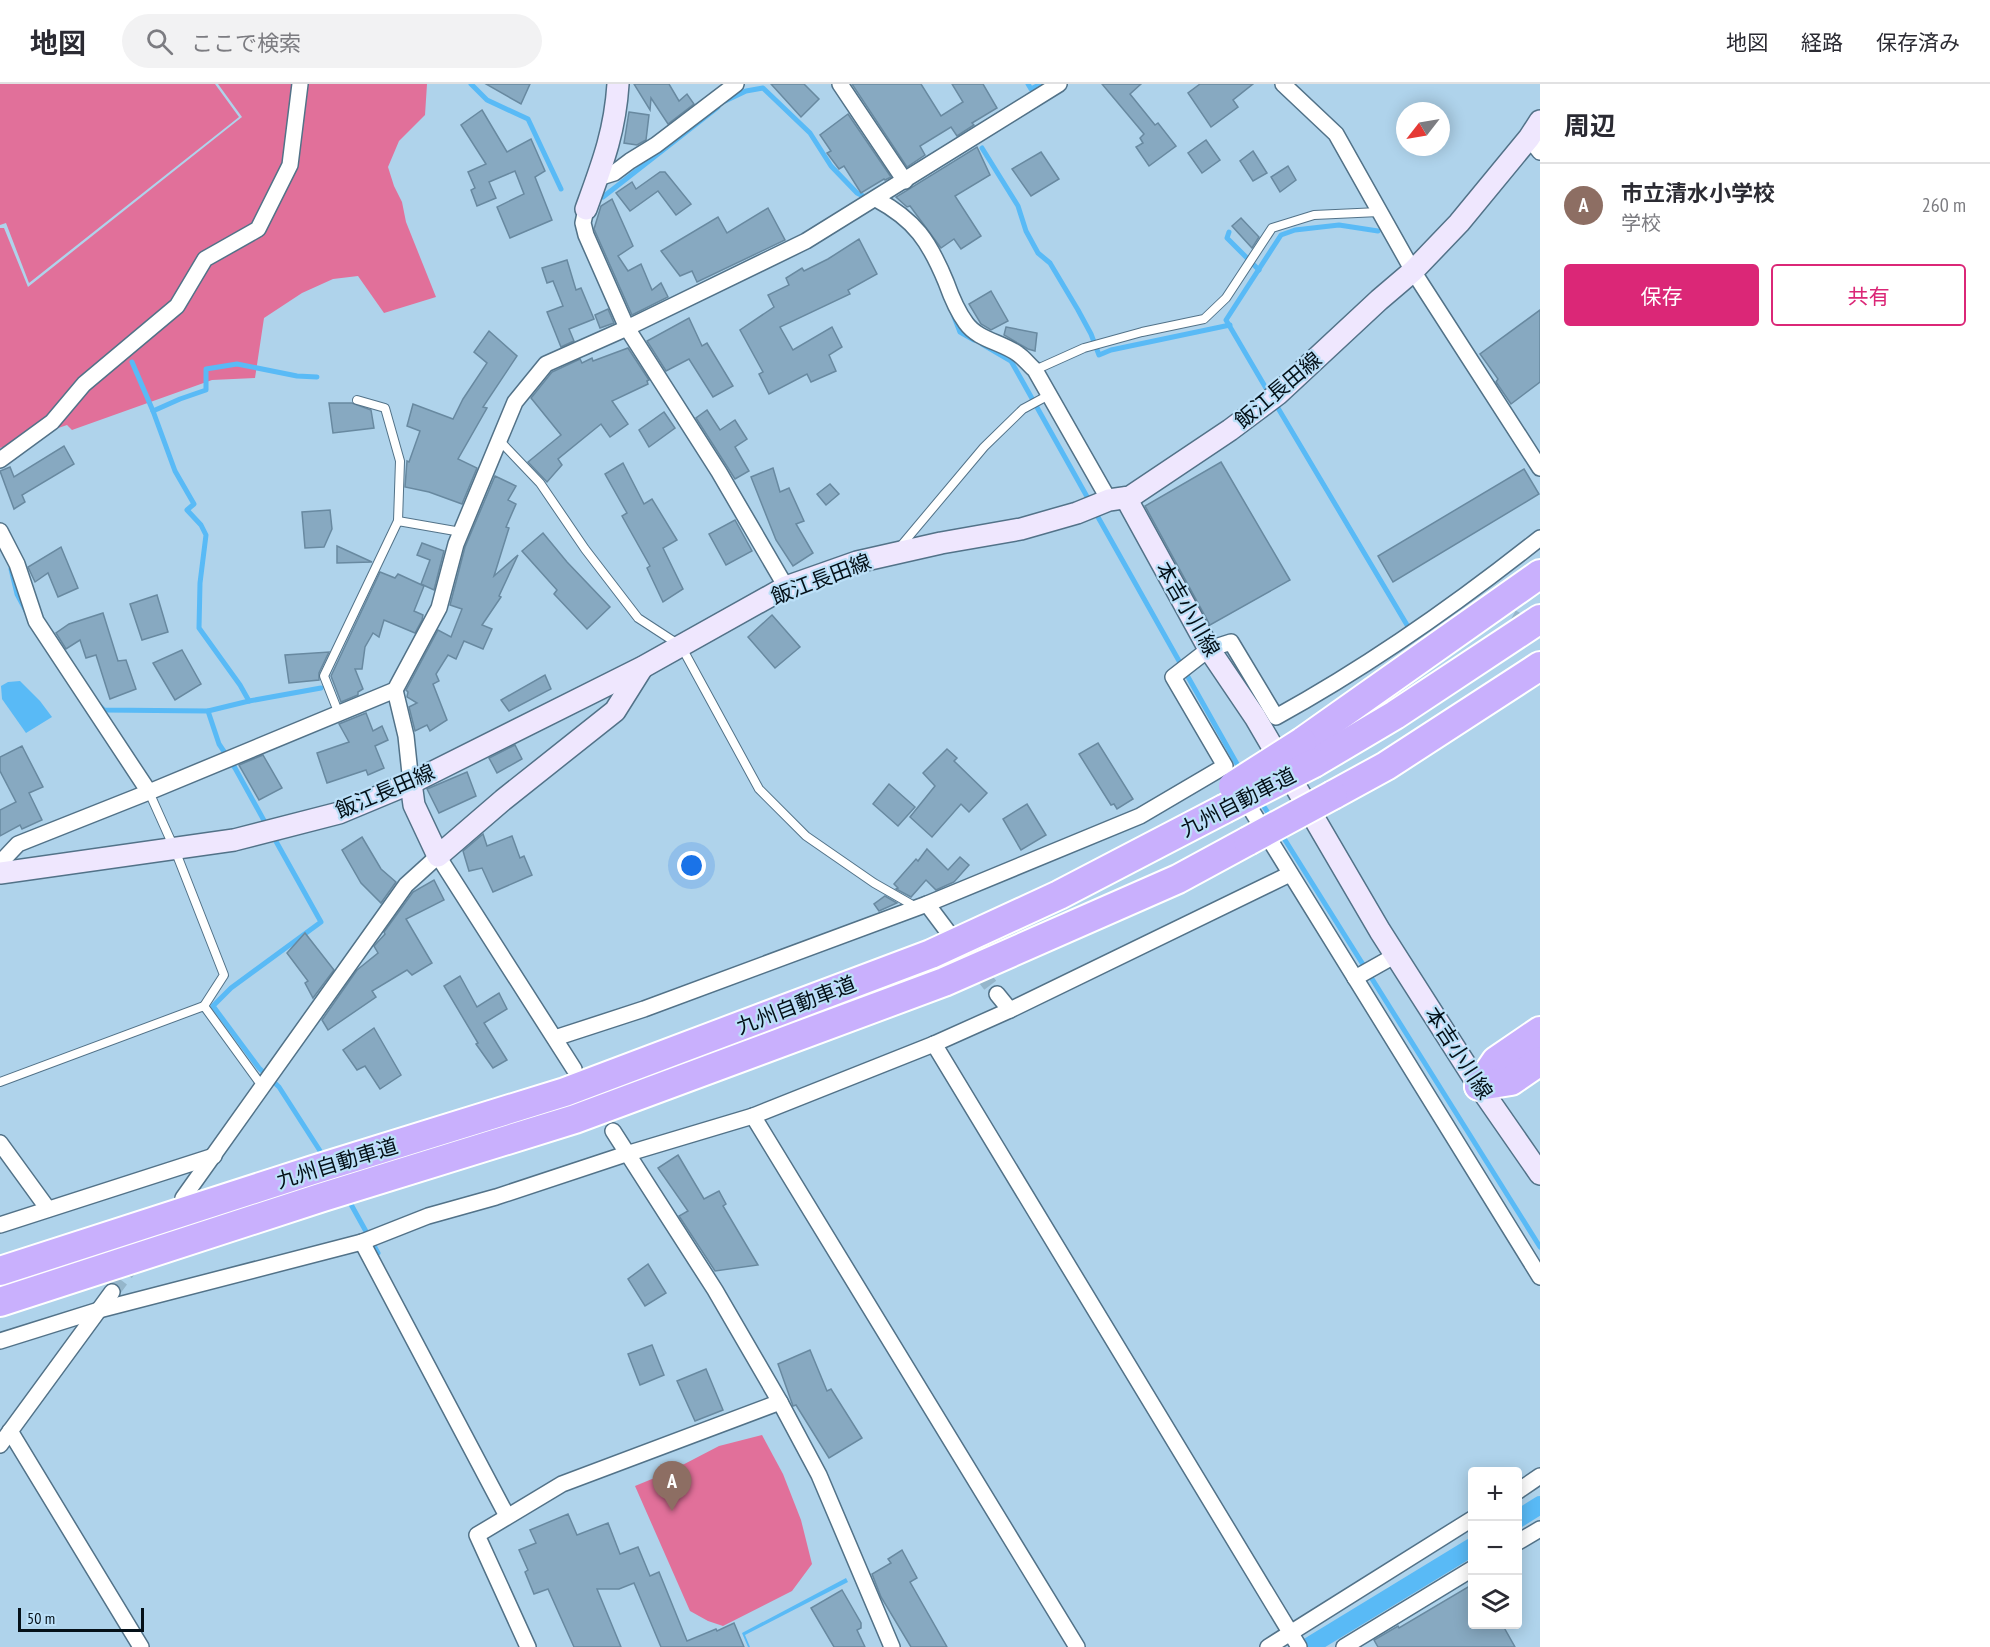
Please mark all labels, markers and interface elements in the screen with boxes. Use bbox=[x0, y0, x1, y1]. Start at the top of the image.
search box bbox=[122, 14, 542, 68]
text: 地図 bbox=[30, 24, 86, 61]
icon: search bbox=[143, 25, 176, 58]
text: ここで検索 bbox=[191, 29, 301, 57]
text: 地図 bbox=[1726, 29, 1768, 56]
text: 経路 bbox=[1801, 29, 1843, 56]
text: 保存済み bbox=[1876, 29, 1960, 56]
north arrow bbox=[1396, 102, 1450, 156]
text: 周辺 bbox=[1564, 109, 1616, 142]
text: 市立清水小学校 bbox=[1621, 179, 1775, 207]
text: A bbox=[1578, 192, 1589, 218]
text: 260 m bbox=[1922, 192, 1966, 218]
text: 学校 bbox=[1621, 210, 1661, 236]
button: 保存 bbox=[1564, 264, 1759, 326]
button: 共有 bbox=[1771, 264, 1966, 326]
street label: 飯江長田線 bbox=[1229, 346, 1327, 434]
street label: 飯江長田線 bbox=[767, 548, 875, 610]
street label: 本吉小川線 bbox=[1150, 557, 1226, 661]
street label: 飯江長田線 bbox=[331, 758, 439, 824]
street label: 九州自動車道 bbox=[1176, 761, 1300, 843]
your location bbox=[677, 851, 706, 880]
street label: 九州自動車道 bbox=[732, 970, 860, 1040]
street label: 本吉小川線 bbox=[1419, 1002, 1499, 1104]
street label: 九州自動車道 bbox=[273, 1132, 401, 1194]
pin: A bbox=[652, 1462, 692, 1511]
map controls bbox=[1468, 1467, 1522, 1629]
button: + bbox=[1468, 1467, 1522, 1521]
button: − bbox=[1468, 1521, 1522, 1575]
button: layers bbox=[1468, 1575, 1522, 1629]
scale bar bbox=[18, 1605, 144, 1632]
text: 50 m bbox=[27, 1608, 55, 1628]

